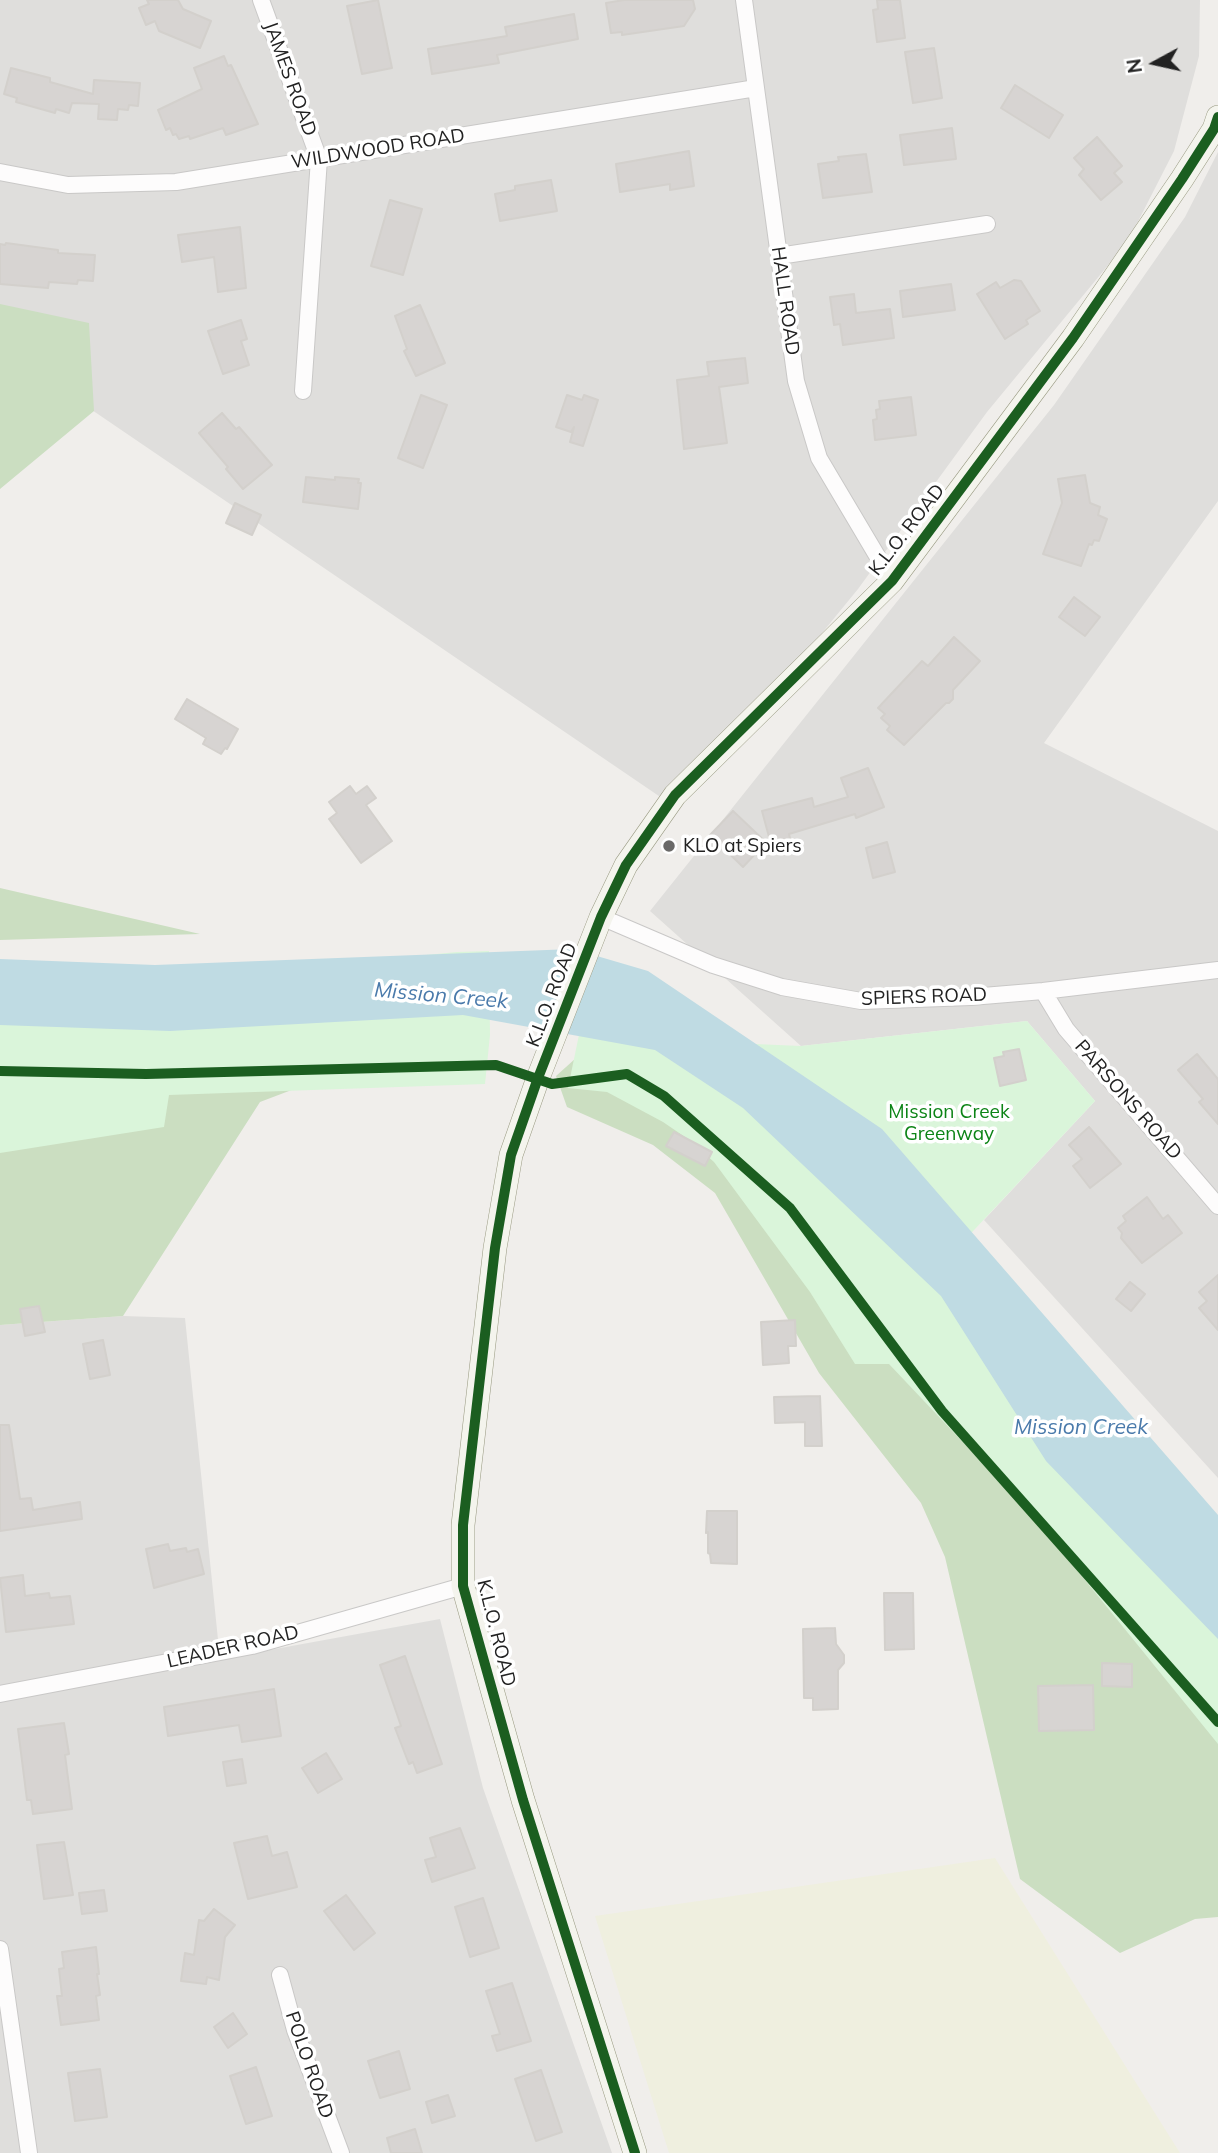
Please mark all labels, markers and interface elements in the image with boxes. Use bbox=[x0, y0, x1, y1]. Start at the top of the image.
street label: JAMES ROAD bbox=[259, 19, 321, 139]
north arrow bbox=[1120, 28, 1190, 98]
text: N bbox=[1121, 57, 1147, 75]
street label: WILDWOOD ROAD bbox=[290, 124, 466, 174]
street label: HALL ROAD bbox=[766, 245, 804, 357]
street label: K.L.O. ROAD bbox=[864, 480, 950, 580]
place label: KLO at Spiers bbox=[683, 835, 802, 857]
marker: KLO at Spiers bbox=[661, 838, 677, 854]
street label: K.L.O. ROAD bbox=[522, 940, 582, 1050]
water label: Mission Creek bbox=[373, 978, 509, 1014]
street label: SPIERS ROAD bbox=[861, 983, 987, 1011]
street label: PARSONS ROAD bbox=[1070, 1035, 1186, 1165]
park label: Mission Creek Greenway bbox=[888, 1101, 1010, 1145]
water label: Mission Creek bbox=[1014, 1415, 1148, 1441]
street label: K.L.O. ROAD bbox=[472, 1577, 520, 1689]
street label: LEADER ROAD bbox=[165, 1621, 301, 1673]
street label: POLO ROAD bbox=[280, 2008, 338, 2122]

